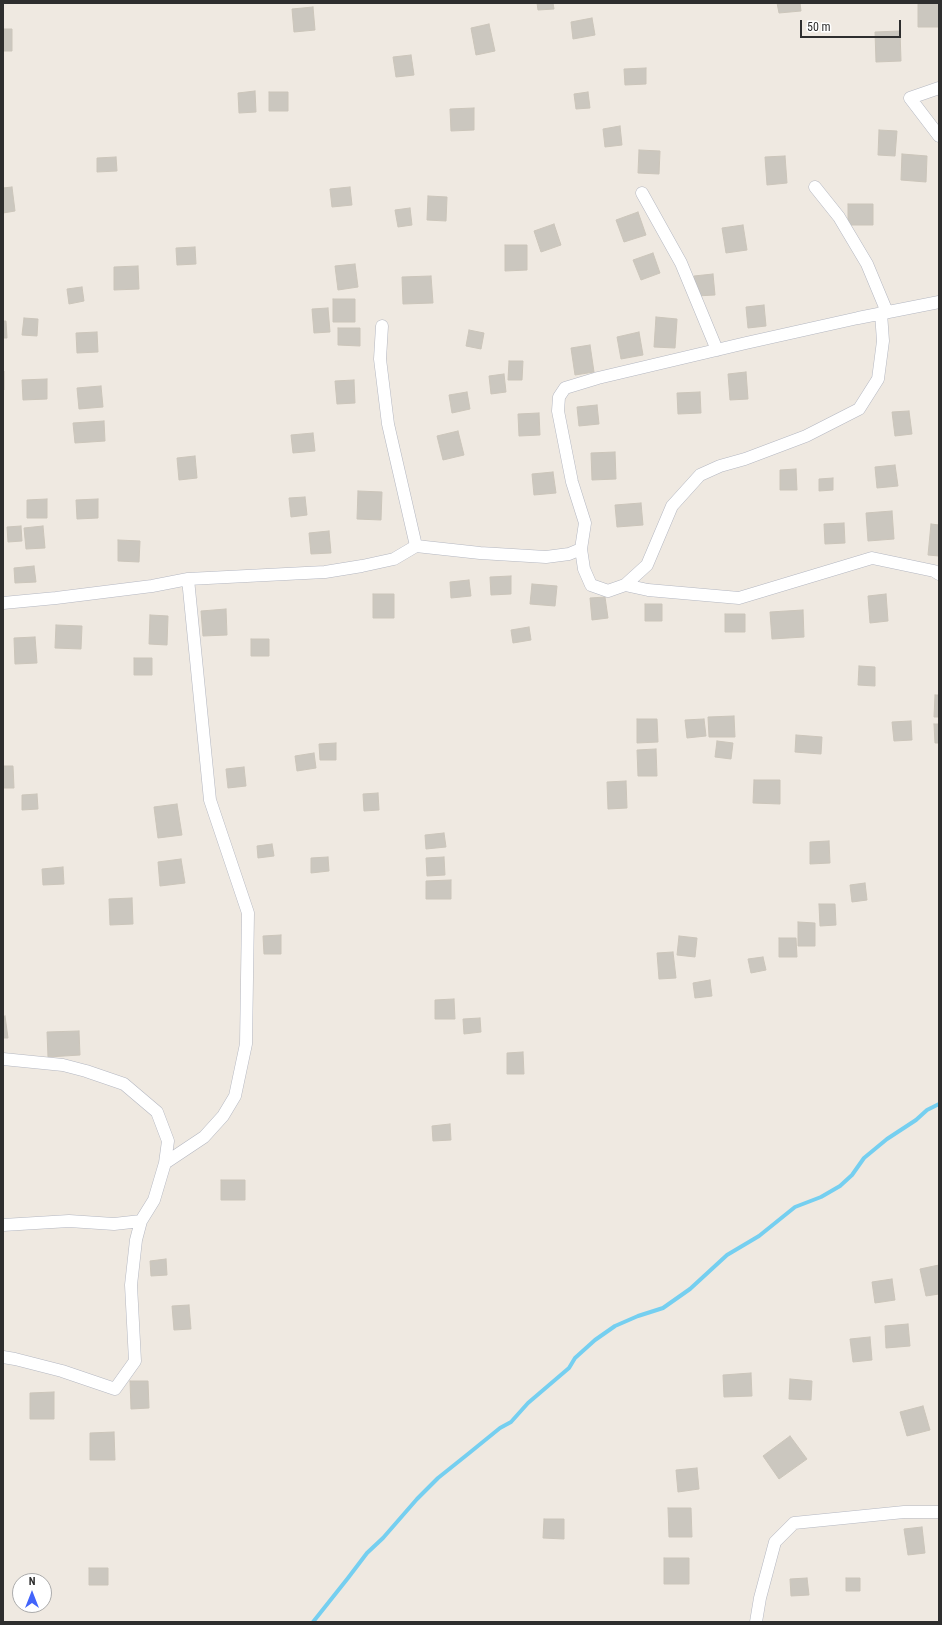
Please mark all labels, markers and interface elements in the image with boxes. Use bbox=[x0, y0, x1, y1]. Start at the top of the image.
scale bar bbox=[802, 12, 903, 38]
text: 50 m bbox=[807, 20, 831, 34]
north arrow bbox=[12, 1573, 52, 1613]
text: N bbox=[29, 1575, 35, 1588]

